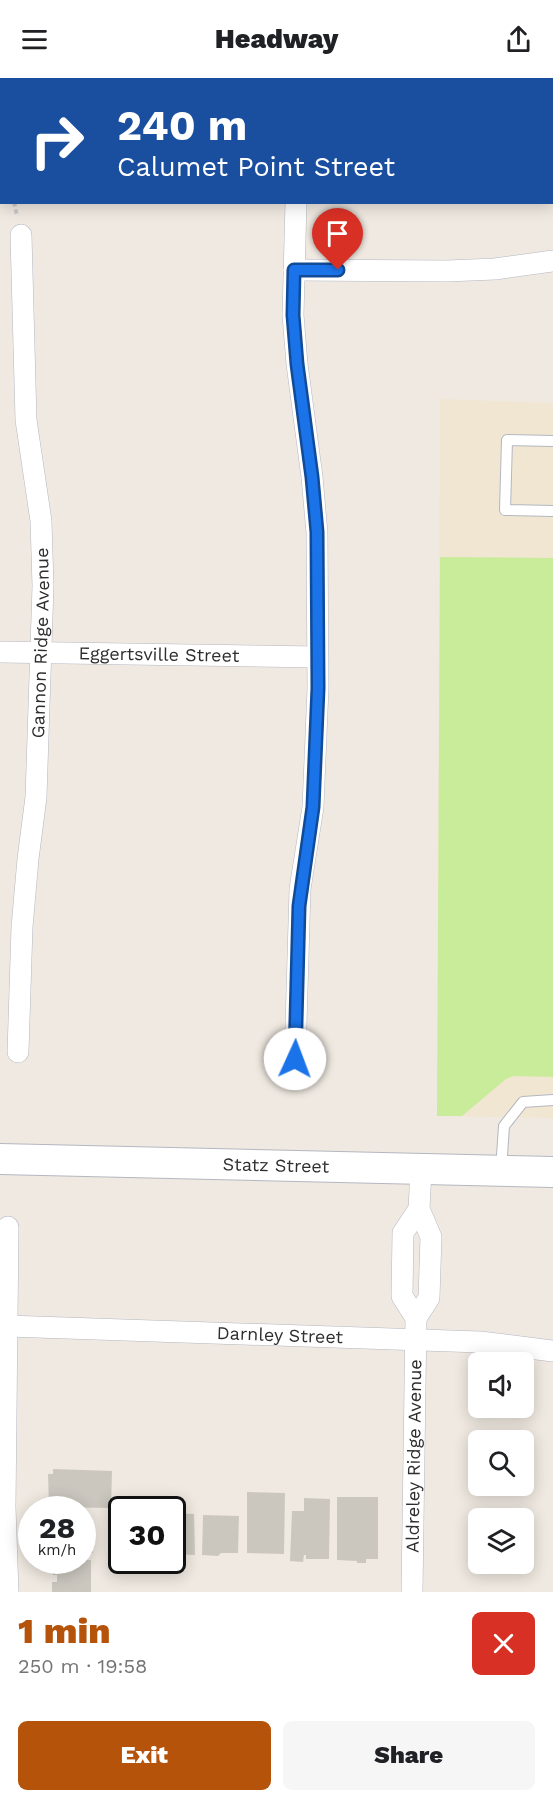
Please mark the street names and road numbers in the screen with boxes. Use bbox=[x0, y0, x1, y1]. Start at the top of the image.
street label: Gannon Ridge Avenue bbox=[27, 547, 53, 739]
street label: Eggertsville Street bbox=[79, 642, 240, 666]
street label: Statz Street bbox=[222, 1153, 330, 1177]
street label: Darnley Street bbox=[216, 1322, 344, 1347]
street label: Aldreley Ridge Avenue bbox=[402, 1359, 425, 1553]

